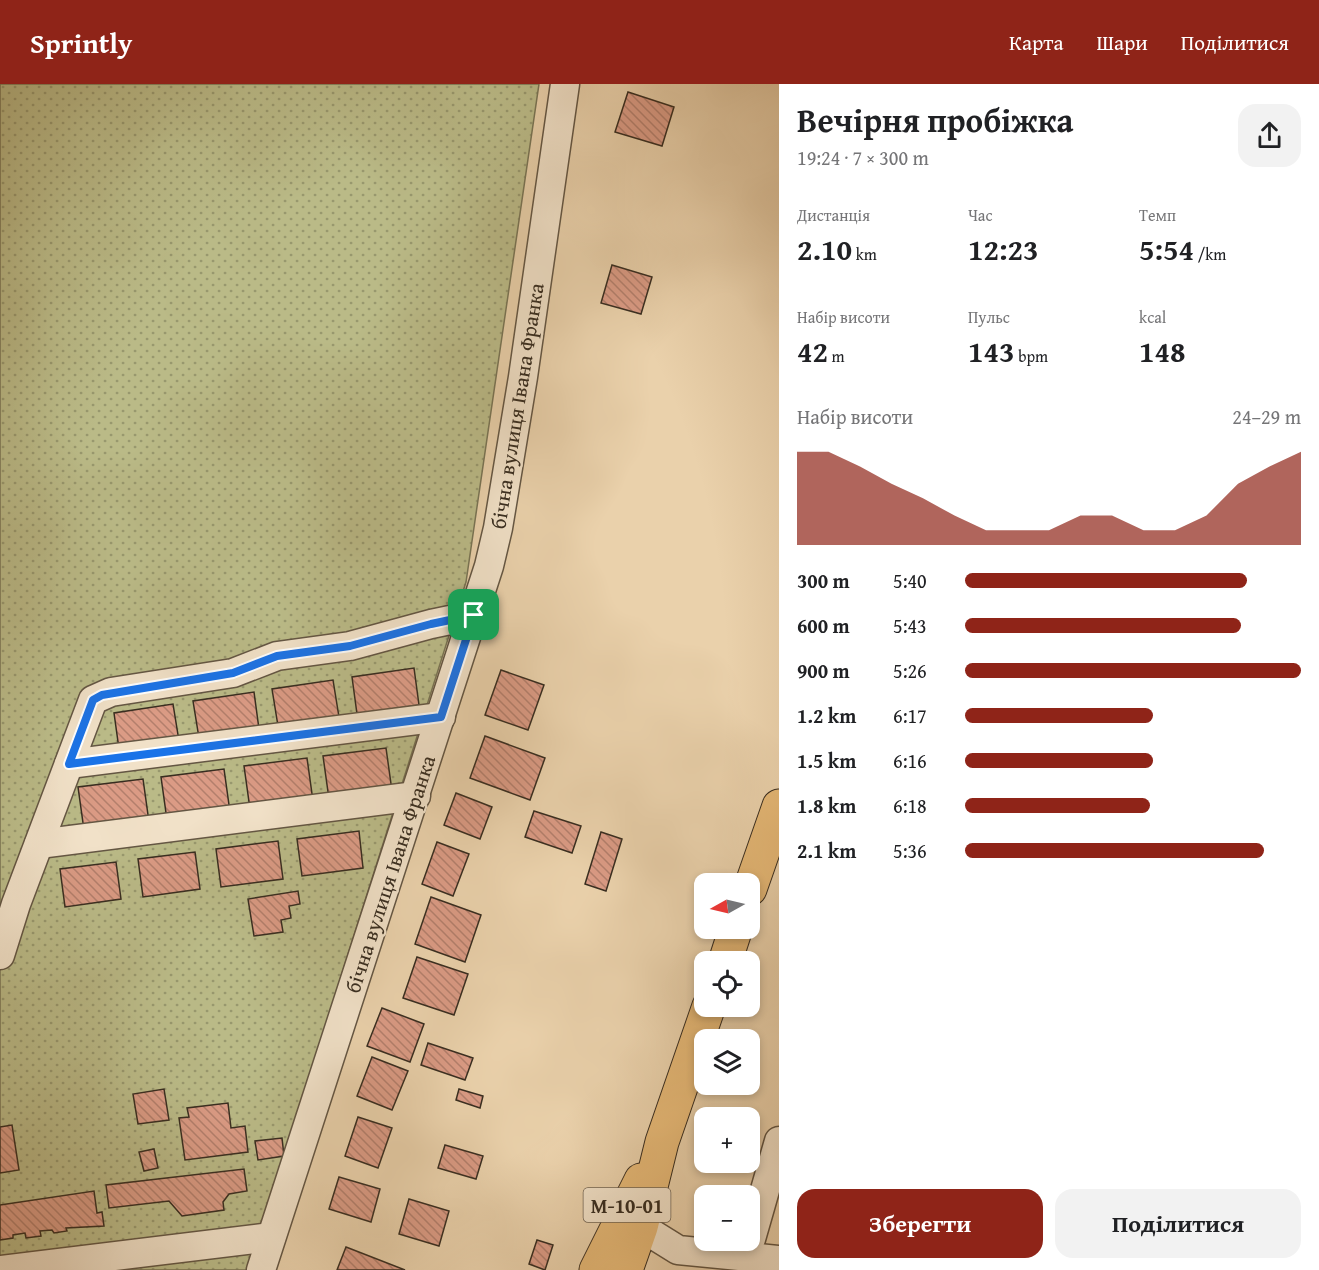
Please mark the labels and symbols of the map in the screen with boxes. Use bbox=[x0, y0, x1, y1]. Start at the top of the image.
street label: бічна вулиця Івана Франка bbox=[482, 281, 552, 531]
pin bbox=[448, 589, 499, 640]
street label: бічна вулиця Івана Франка bbox=[337, 751, 443, 997]
north arrow bbox=[694, 873, 760, 939]
road number: М-10-01 bbox=[584, 1188, 670, 1222]

